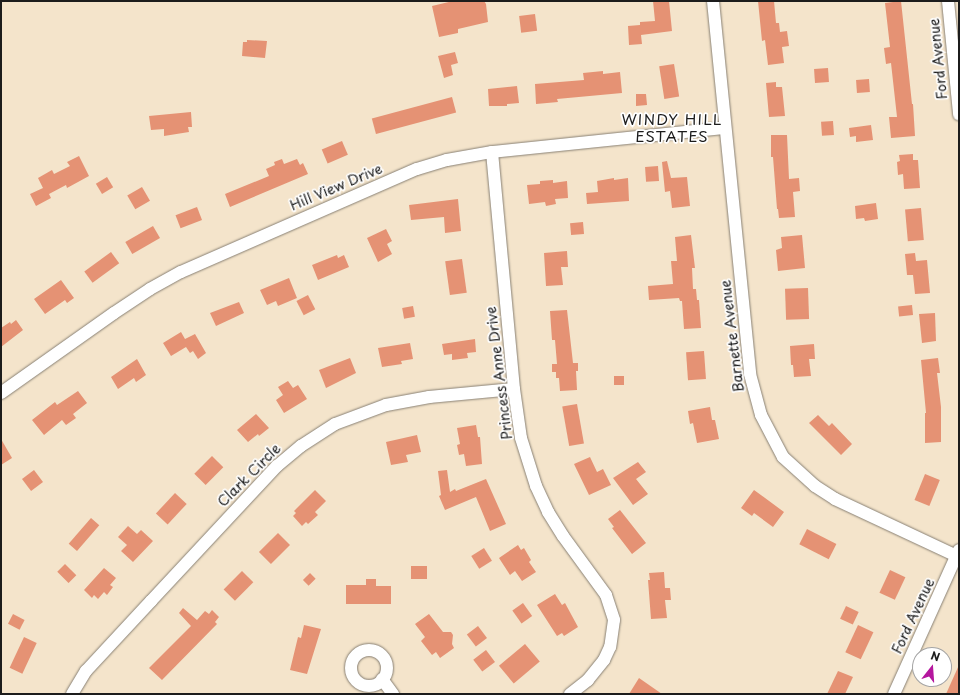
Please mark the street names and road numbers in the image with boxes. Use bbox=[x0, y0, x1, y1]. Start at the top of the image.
street label: Ford Avenue bbox=[925, 17, 951, 101]
street label: Hill View Drive bbox=[287, 160, 385, 214]
street label: Barnette Avenue bbox=[717, 280, 747, 392]
street label: Princess Anne Drive bbox=[482, 305, 516, 441]
street label: Clark Circle bbox=[214, 440, 284, 510]
street label: Ford Avenue bbox=[888, 575, 938, 657]

